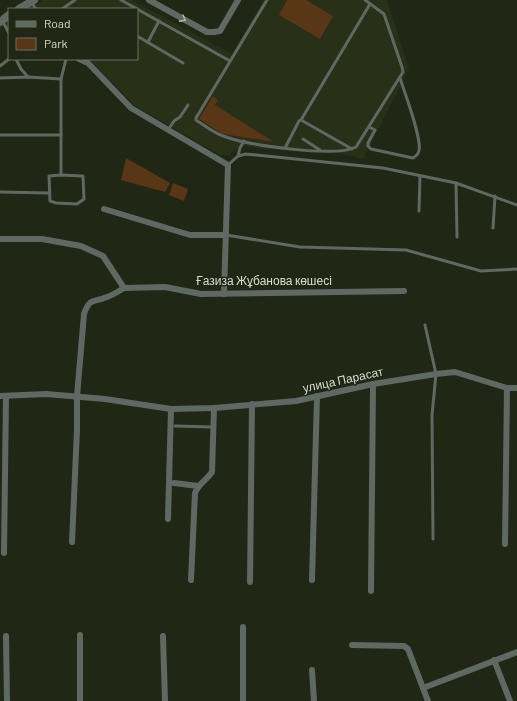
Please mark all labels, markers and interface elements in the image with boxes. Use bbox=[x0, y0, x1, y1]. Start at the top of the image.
legend bbox=[8, 8, 138, 60]
one-way arrow bbox=[179, 14, 186, 21]
text: Road bbox=[44, 16, 71, 30]
text: Park bbox=[44, 36, 68, 50]
street label: Ғазиза Жұбанова көшесі bbox=[196, 273, 332, 288]
street label: улица Парасат bbox=[301, 364, 385, 395]

